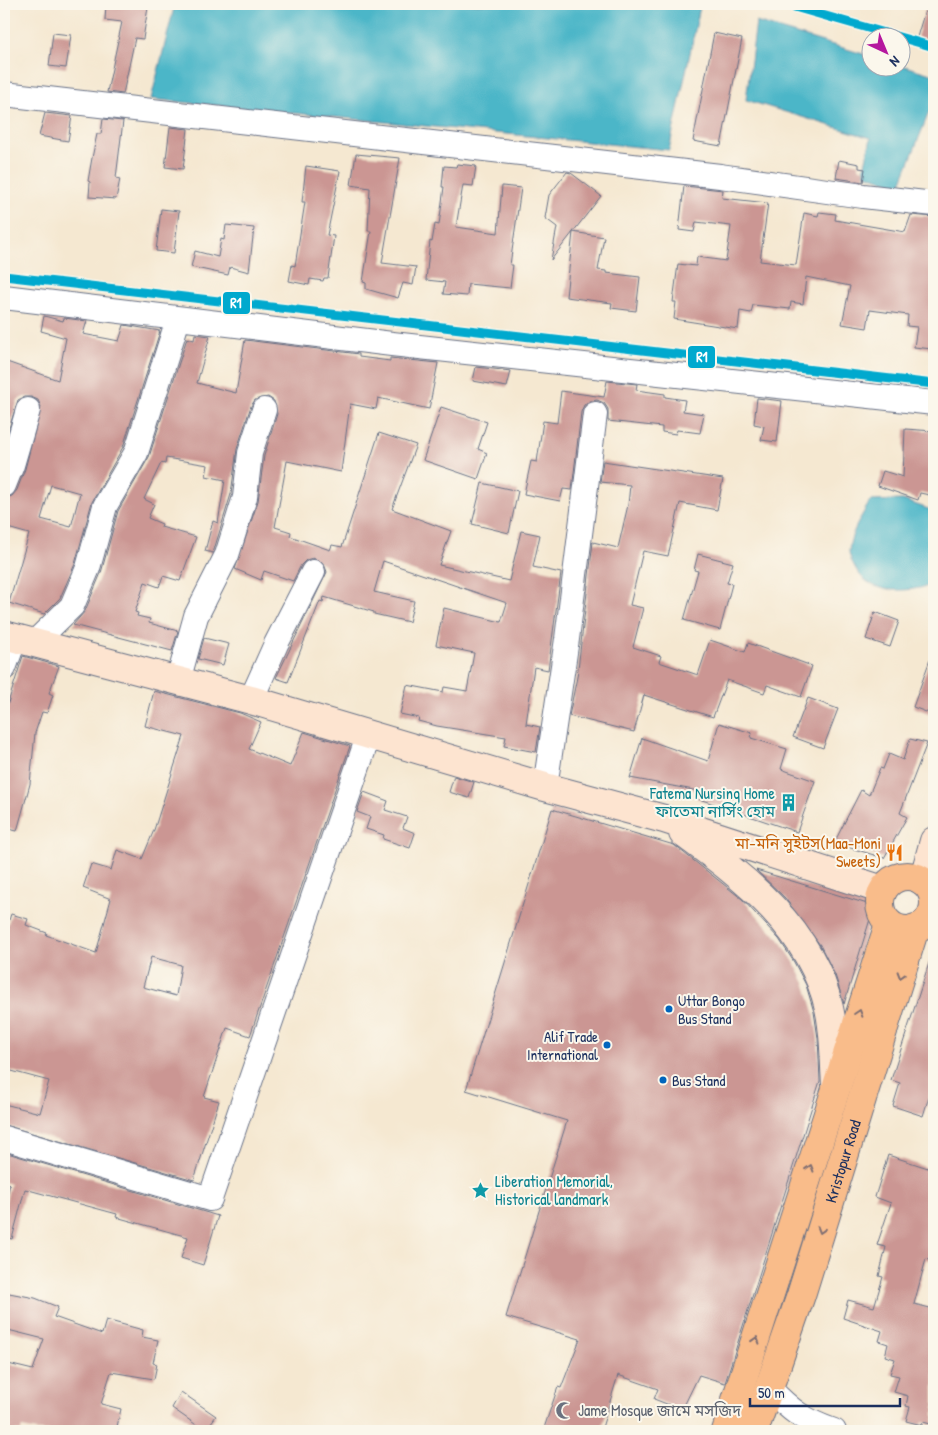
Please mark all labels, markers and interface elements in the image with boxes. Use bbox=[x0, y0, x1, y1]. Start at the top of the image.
north arrow bbox=[860, 28, 910, 78]
text: N bbox=[886, 52, 905, 72]
line badge: R1 bbox=[222, 291, 251, 315]
text: R1 bbox=[230, 293, 242, 312]
line badge: R1 bbox=[687, 345, 716, 369]
text: R1 bbox=[696, 347, 708, 366]
place label: Fatema Nursing Home ফাতেমা নার্সিং হোম bbox=[649, 782, 776, 822]
building icon: Fatema Nursing Home ফাতেমা নার্সিং হোম bbox=[779, 792, 799, 812]
place label: মা-মনি সুইটস(Maa-Moni Sweets) bbox=[734, 832, 881, 872]
restaurant icon: মা-মনি সুইটস(Maa-Moni Sweets) bbox=[885, 842, 905, 862]
one-way arrow bbox=[897, 970, 907, 979]
place label: Uttar Bongo Bus Stand bbox=[678, 990, 745, 1029]
marker: Uttar Bongo Bus Stand bbox=[664, 1004, 674, 1014]
one-way arrow bbox=[853, 1010, 863, 1018]
place label: Alif Trade International bbox=[527, 1026, 598, 1065]
marker: Alif Trade International bbox=[602, 1040, 612, 1050]
place label: Bus Stand bbox=[672, 1070, 726, 1091]
marker: Bus Stand bbox=[658, 1075, 668, 1085]
street label: Kristopur Road bbox=[819, 1117, 866, 1205]
one-way arrow bbox=[804, 1164, 814, 1173]
place label: Liberation Memorial, Historical landmark bbox=[495, 1170, 613, 1210]
place icon: Liberation Memorial, Historical landmark bbox=[471, 1180, 491, 1200]
one-way arrow bbox=[817, 1226, 827, 1234]
one-way arrow bbox=[750, 1336, 760, 1345]
scale bar bbox=[750, 1375, 900, 1407]
text: 50 m bbox=[758, 1382, 785, 1403]
place label: Jame Mosque জামে মসজিদ bbox=[578, 1399, 742, 1421]
mosque icon: Jame Mosque জামে মসজিদ bbox=[554, 1400, 574, 1420]

